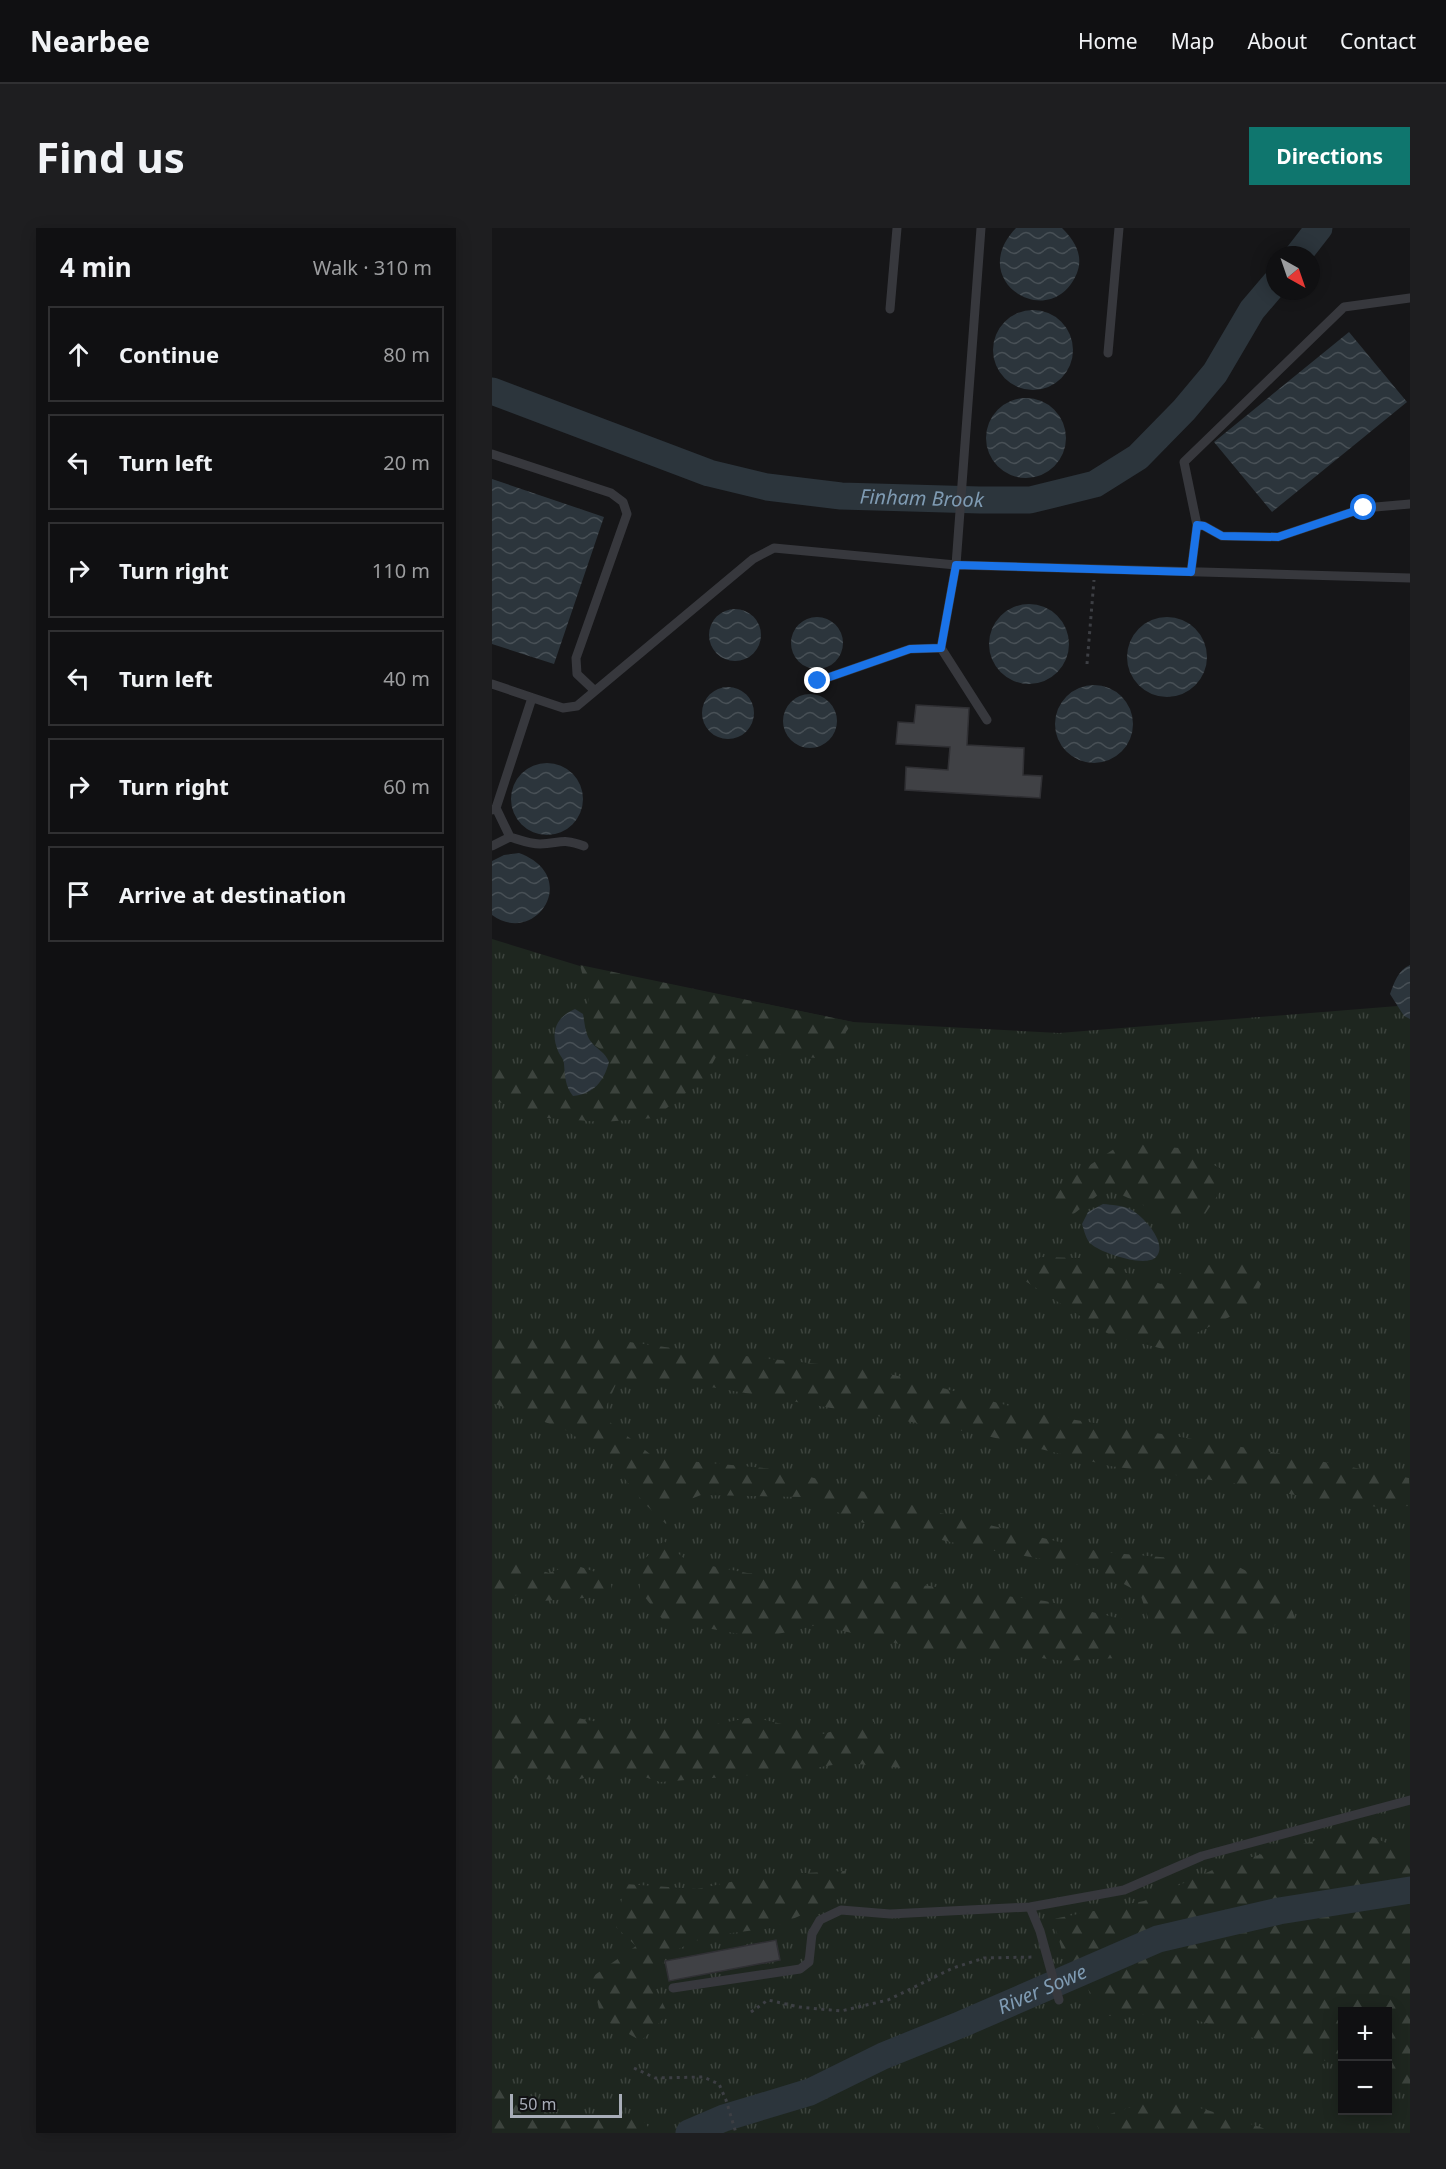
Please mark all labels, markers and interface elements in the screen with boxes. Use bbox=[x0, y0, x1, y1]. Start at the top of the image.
text: Nearbee bbox=[30, 22, 150, 60]
text: Home bbox=[1078, 27, 1138, 55]
text: Map bbox=[1171, 27, 1214, 55]
text: About bbox=[1247, 27, 1307, 55]
text: Contact bbox=[1340, 27, 1416, 55]
button: Directions bbox=[1249, 127, 1410, 185]
text: Find us bbox=[36, 128, 185, 185]
north arrow bbox=[1266, 246, 1320, 300]
text: 4 min bbox=[60, 249, 132, 285]
text: Walk · 310 m bbox=[313, 254, 432, 281]
icon: ahead bbox=[62, 338, 95, 371]
text: Continue bbox=[119, 339, 219, 369]
text: 80 m bbox=[383, 341, 430, 368]
icon: left bbox=[62, 446, 95, 479]
text: Turn left bbox=[119, 447, 213, 477]
text: 20 m bbox=[383, 449, 430, 476]
water label: Finham Brook bbox=[859, 483, 985, 513]
route start bbox=[1350, 494, 1376, 520]
icon: right bbox=[62, 554, 95, 587]
text: Turn right bbox=[119, 555, 229, 585]
text: 110 m bbox=[372, 557, 430, 584]
icon: left bbox=[62, 662, 95, 695]
text: Turn left bbox=[119, 663, 213, 693]
text: 40 m bbox=[383, 665, 430, 692]
route end bbox=[804, 667, 830, 693]
icon: right bbox=[62, 770, 95, 803]
text: Turn right bbox=[119, 771, 229, 801]
text: 60 m bbox=[383, 773, 430, 800]
icon: arrive bbox=[62, 878, 95, 911]
text: Arrive at destination bbox=[119, 879, 346, 909]
water label: River Sowe bbox=[993, 1958, 1091, 2020]
map controls bbox=[1338, 2007, 1392, 2115]
button: + bbox=[1338, 2007, 1392, 2061]
button: − bbox=[1338, 2061, 1392, 2115]
scale bar bbox=[510, 2091, 622, 2118]
text: 50 m bbox=[519, 2093, 556, 2115]

